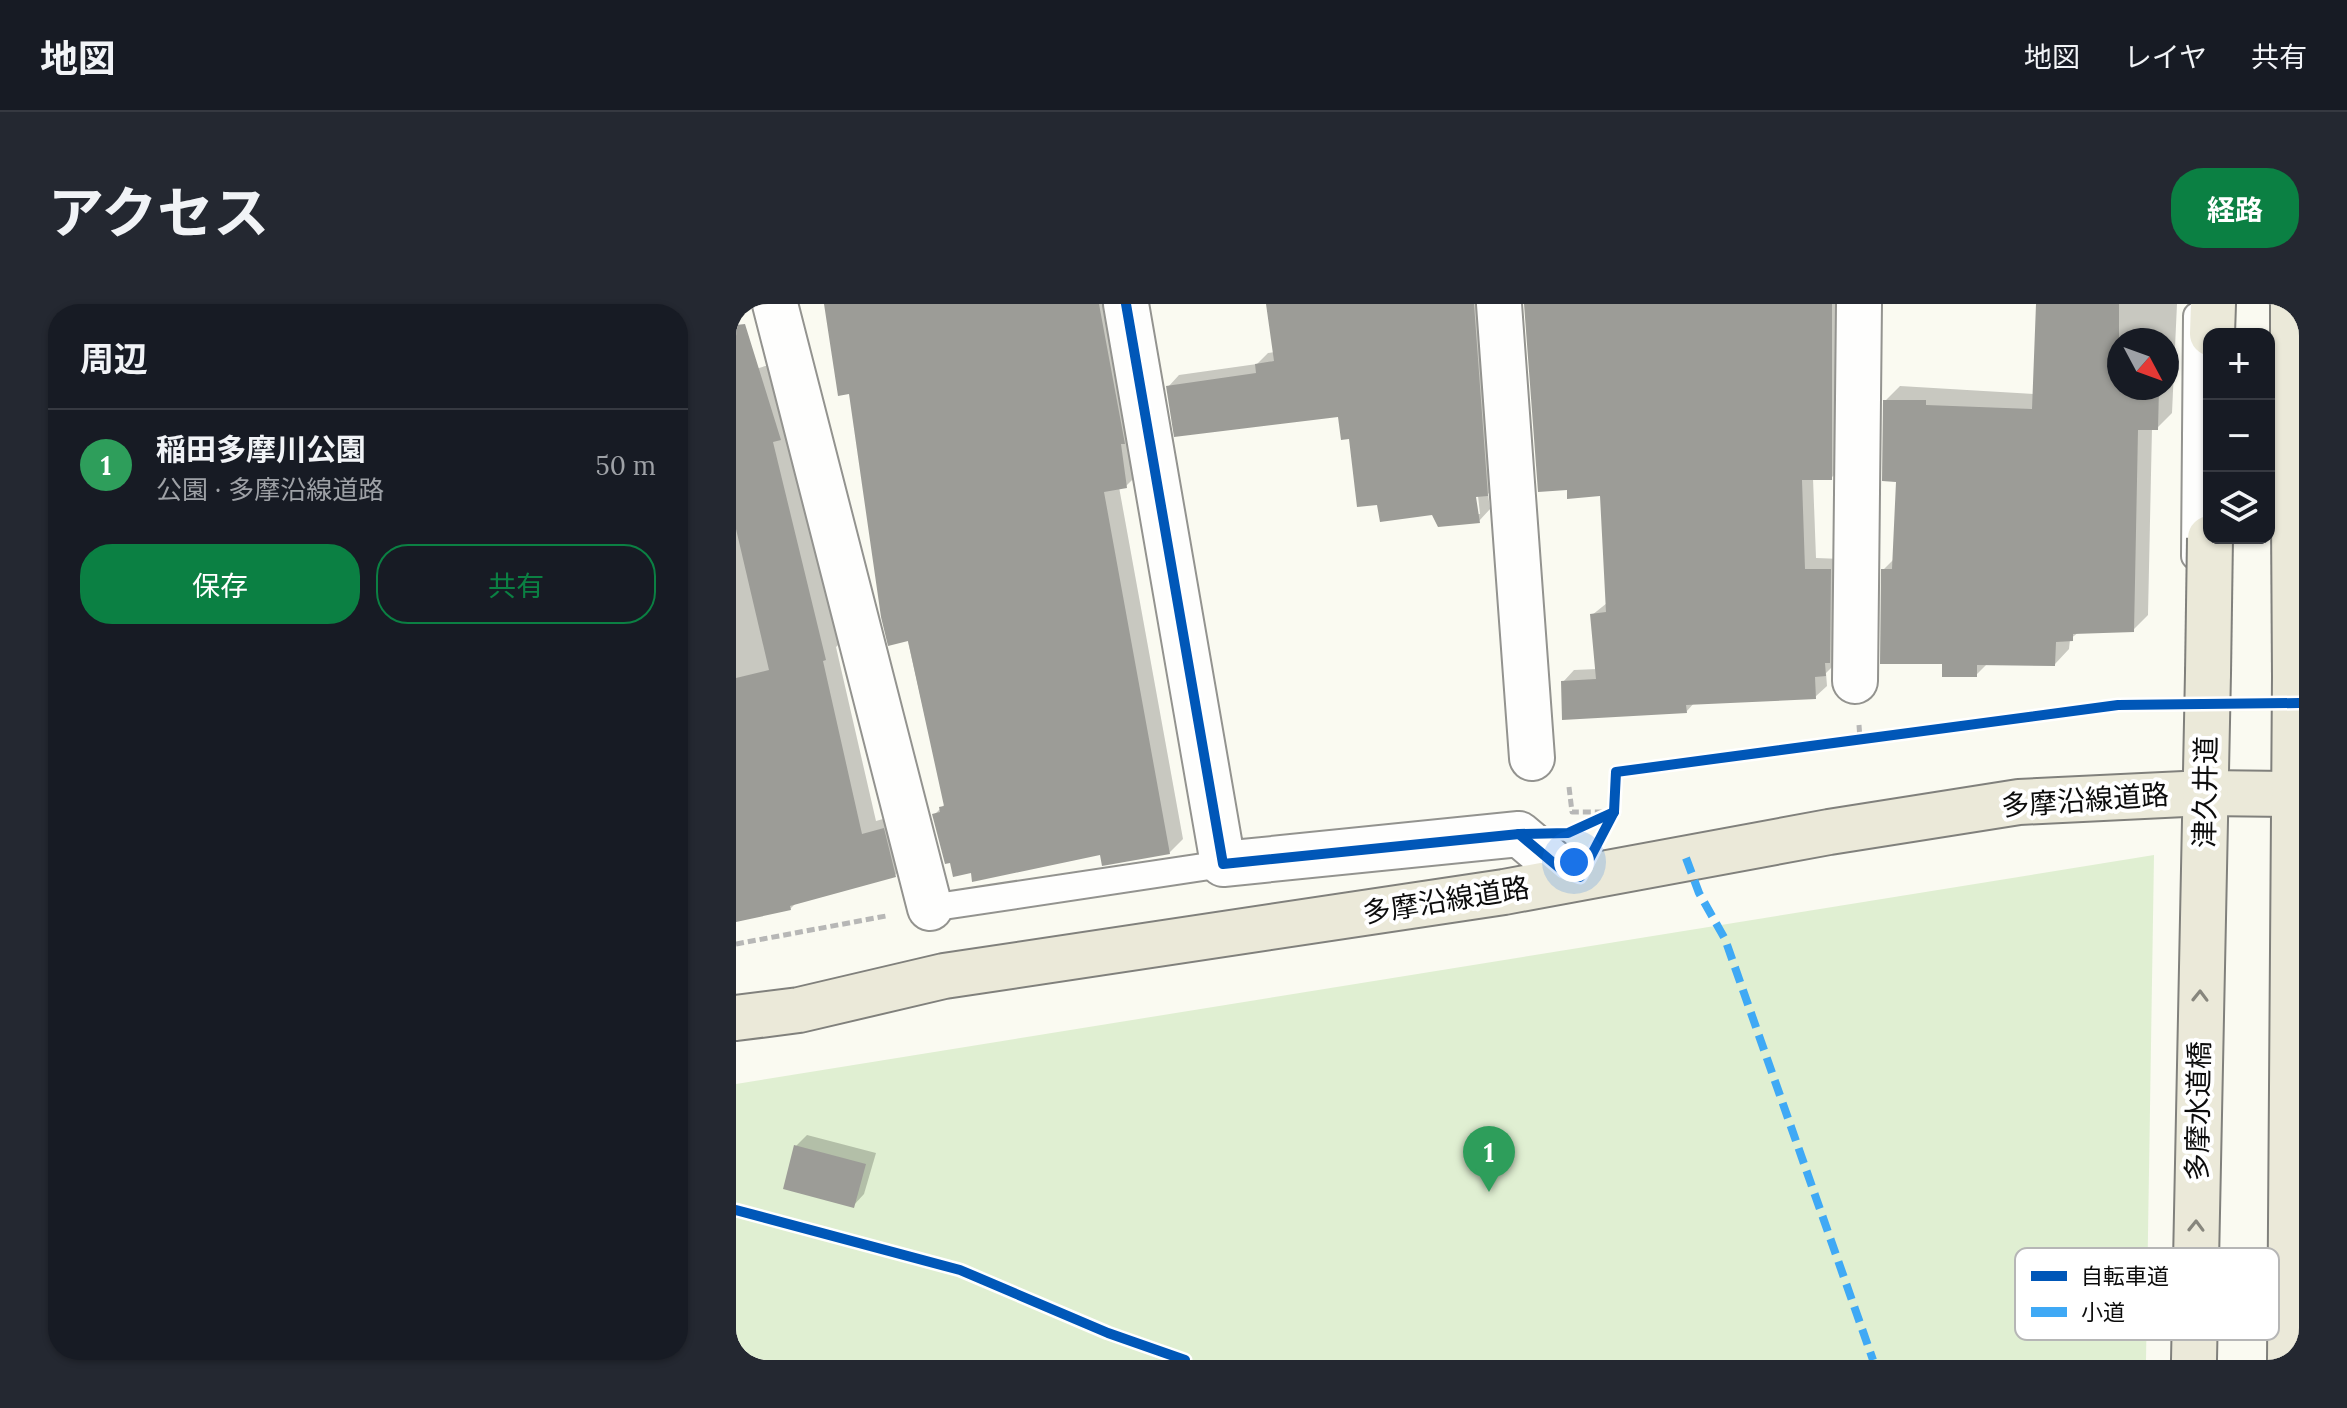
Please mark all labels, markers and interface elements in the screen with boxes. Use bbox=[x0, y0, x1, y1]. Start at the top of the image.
text: 地図 bbox=[40, 34, 116, 82]
text: 地図 bbox=[2024, 39, 2080, 75]
text: レイヤ bbox=[2124, 39, 2207, 75]
text: 共有 bbox=[2251, 39, 2307, 75]
button: 経路 bbox=[2171, 168, 2299, 248]
text: アクセス bbox=[48, 177, 269, 248]
north arrow bbox=[2107, 328, 2179, 400]
map controls bbox=[2203, 328, 2275, 544]
button: + bbox=[2203, 328, 2275, 400]
text: 周辺 bbox=[80, 337, 148, 380]
button: − bbox=[2203, 400, 2275, 472]
text: 稲田多摩川公園 bbox=[156, 430, 366, 468]
text: 1 bbox=[101, 449, 111, 482]
text: 50 m bbox=[596, 449, 656, 482]
button: layers bbox=[2203, 472, 2275, 544]
text: 公園 · 多摩沿線道路 bbox=[156, 473, 384, 506]
button: 保存 bbox=[80, 544, 360, 624]
button: 共有 bbox=[376, 544, 656, 624]
street label: 津久井道 bbox=[2186, 736, 2224, 848]
street label: 多摩沿線道路 bbox=[2000, 776, 2170, 824]
your location bbox=[1554, 842, 1594, 882]
street label: 多摩沿線道路 bbox=[1360, 869, 1532, 931]
one-way arrow bbox=[2192, 989, 2209, 1002]
street label: 多摩水道橋 bbox=[2179, 1041, 2217, 1181]
pin: 1 bbox=[1463, 1126, 1515, 1192]
one-way arrow bbox=[2187, 1219, 2204, 1232]
legend bbox=[2015, 1248, 2279, 1340]
text: 自転車道 bbox=[2081, 1262, 2169, 1290]
text: 小道 bbox=[2081, 1298, 2125, 1326]

